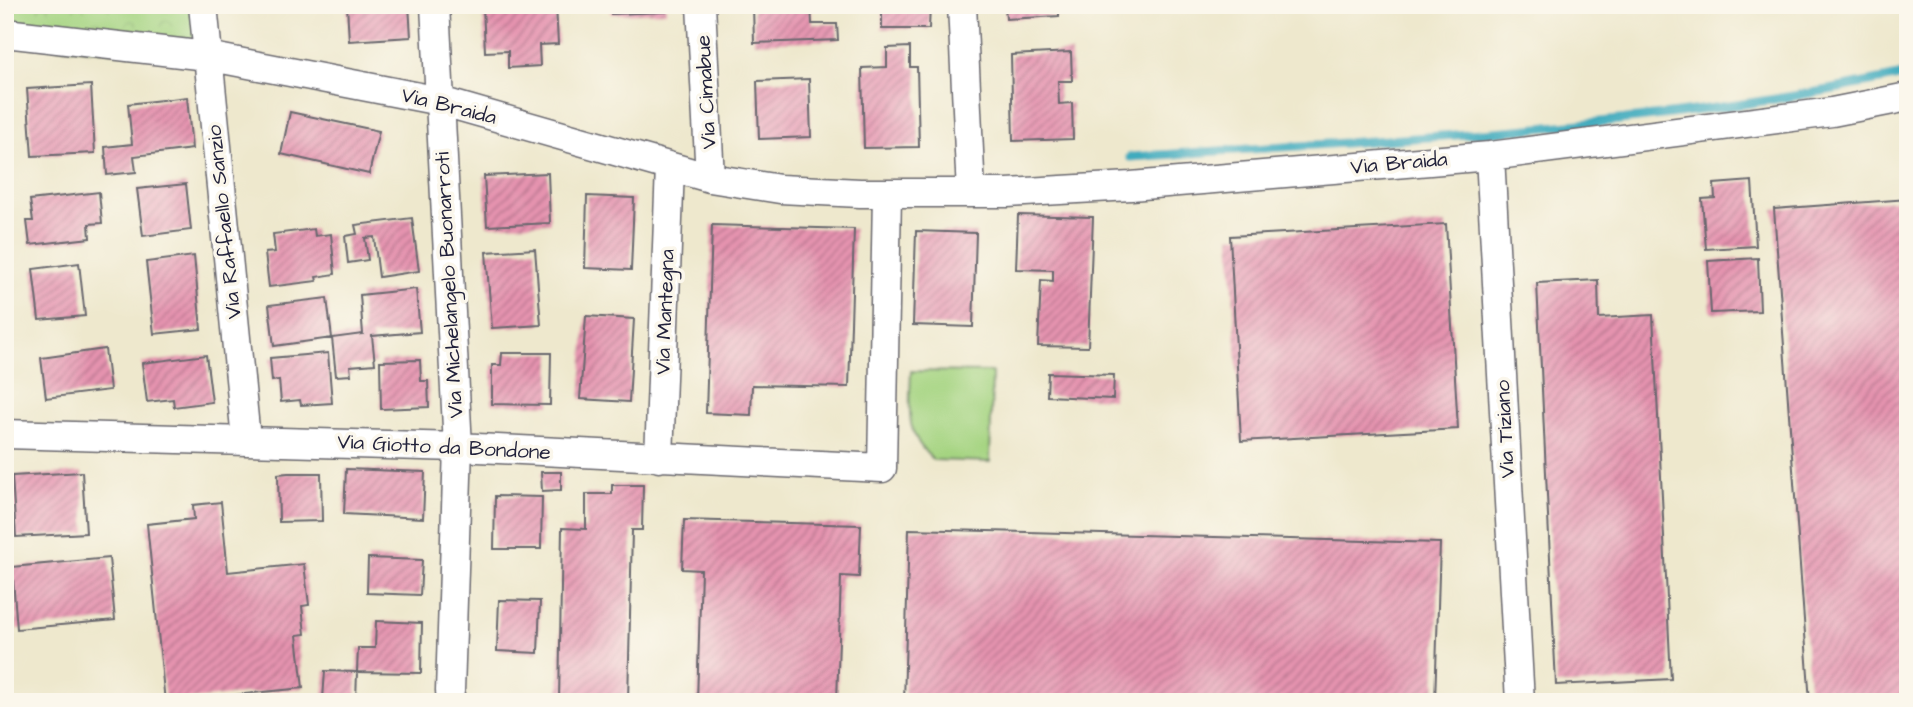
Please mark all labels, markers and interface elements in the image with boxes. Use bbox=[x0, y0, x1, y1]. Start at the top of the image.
street label: Via Cimabue bbox=[689, 34, 723, 150]
street label: Via Braida bbox=[398, 80, 500, 132]
street label: Via Raffaello Sanzio bbox=[199, 123, 249, 320]
street label: Via Braida bbox=[1349, 144, 1449, 182]
street label: Via Michelangelo Buonarroti bbox=[428, 151, 472, 419]
street label: Via Mantegna bbox=[648, 248, 684, 375]
street label: Via Tiziano bbox=[1488, 379, 1522, 479]
street label: Via Giotto da Bondone bbox=[337, 427, 551, 467]

